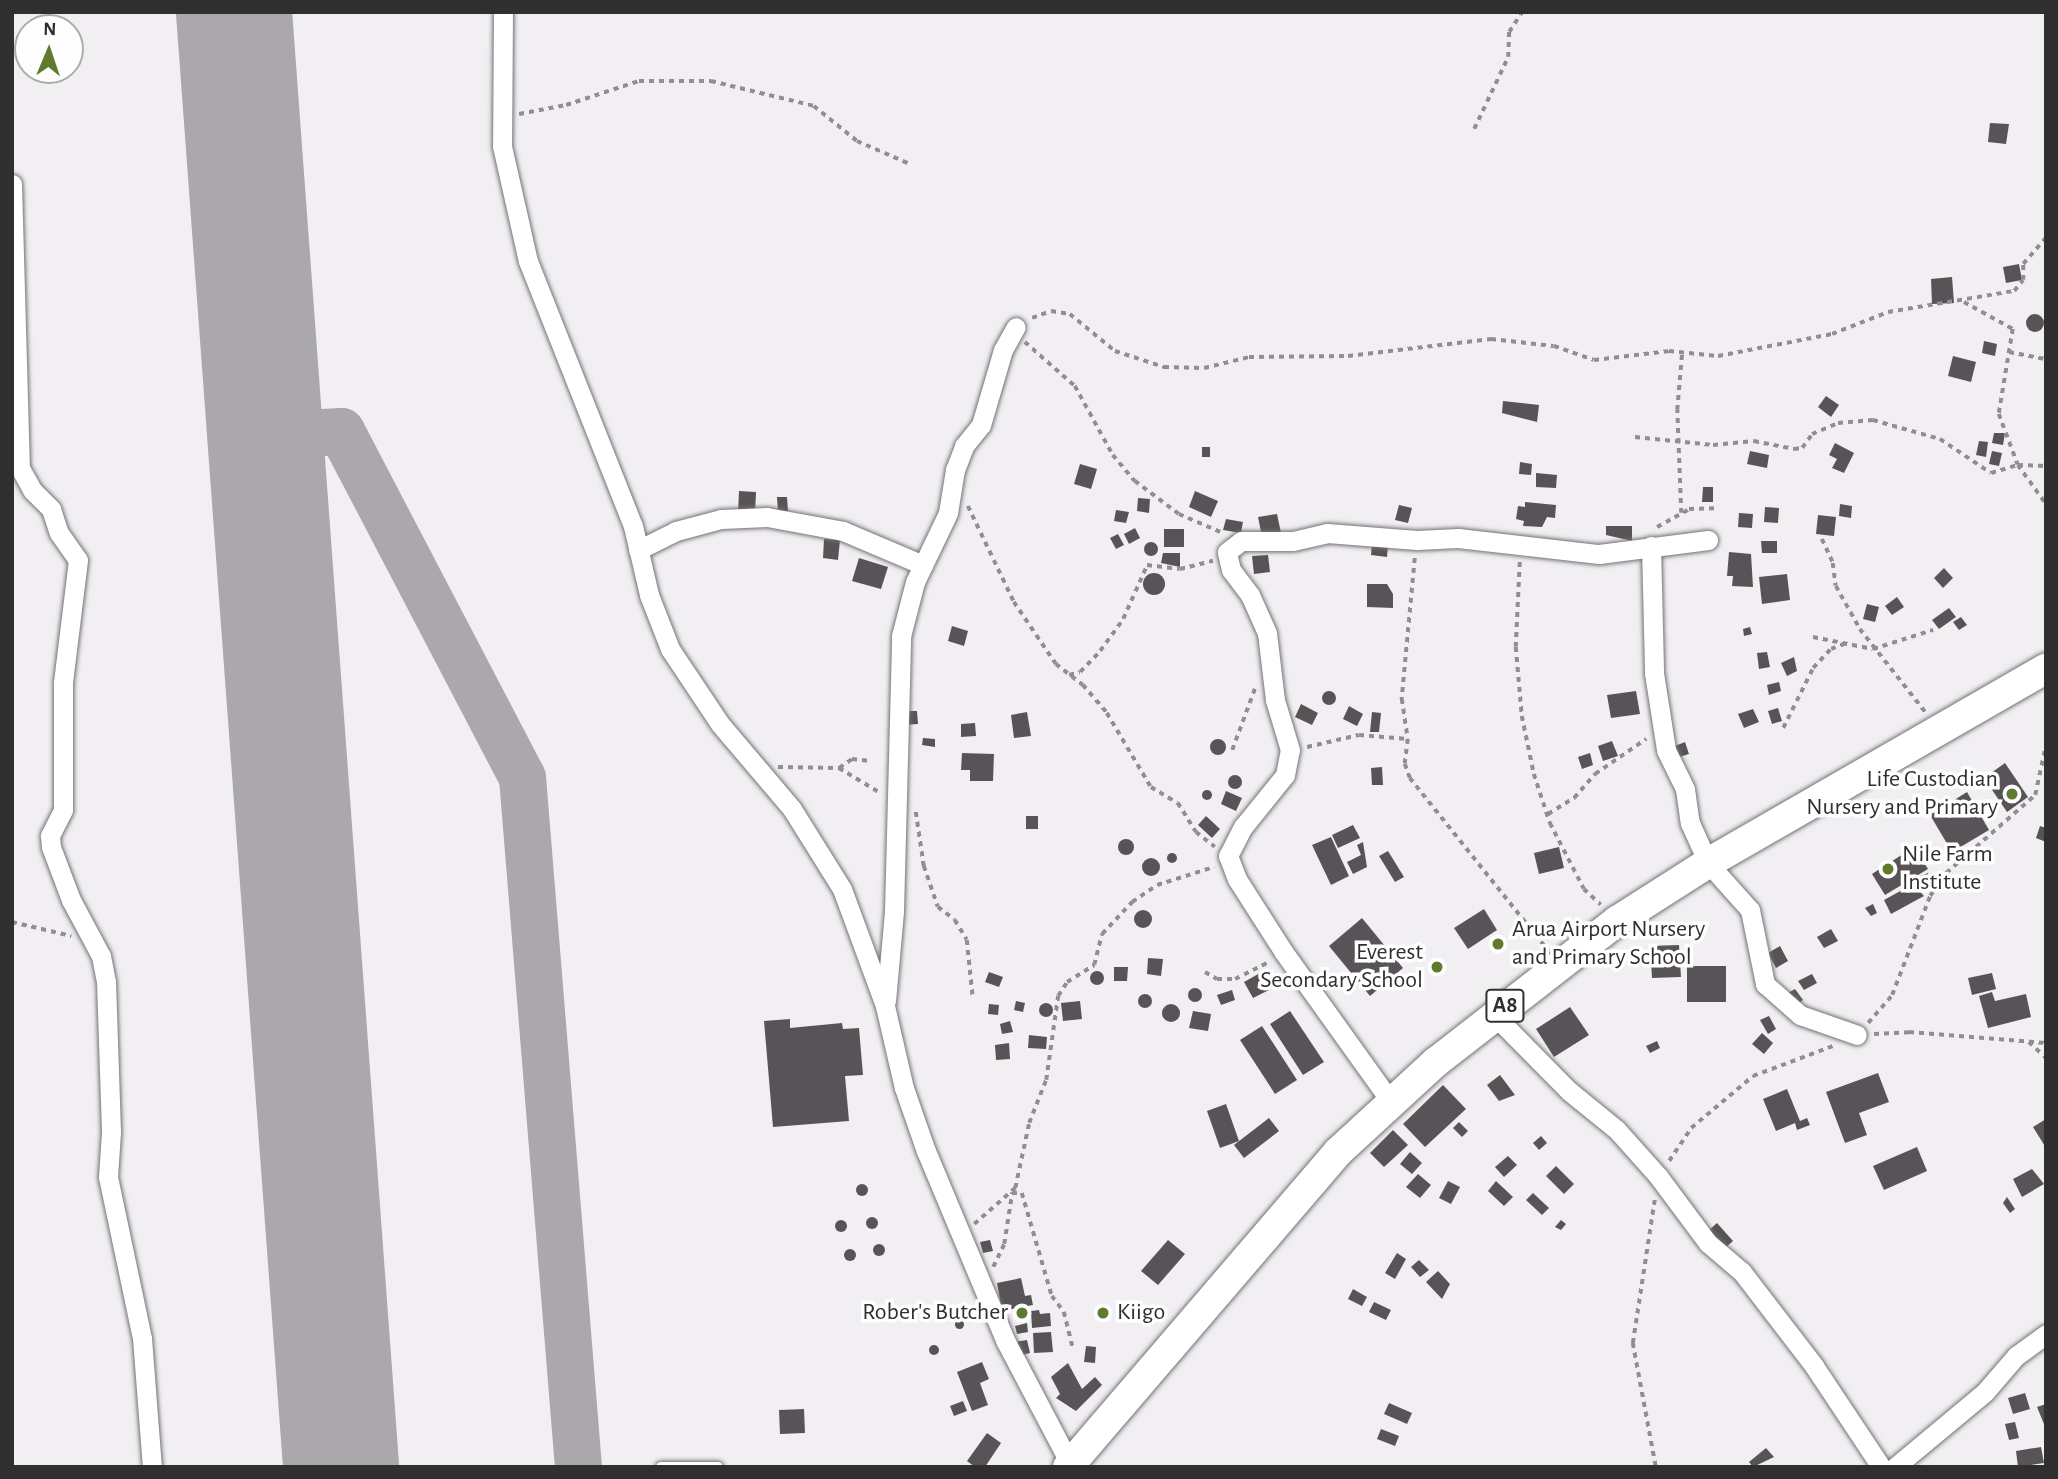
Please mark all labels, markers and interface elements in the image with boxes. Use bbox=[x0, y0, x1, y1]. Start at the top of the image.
north arrow bbox=[14, 14, 84, 84]
text: N bbox=[43, 20, 57, 39]
place label: Life Custodian Nursery and Primary bbox=[1806, 766, 1998, 822]
marker: Life Custodian Nursery and Primary bbox=[2004, 786, 2020, 802]
place label: Nile Farm Institute bbox=[1902, 841, 1993, 897]
marker: Nile Farm Institute bbox=[1880, 861, 1896, 877]
place label: Arua Airport Nursery and Primary School bbox=[1512, 916, 1705, 972]
marker: Arua Airport Nursery and Primary School bbox=[1490, 936, 1506, 952]
place label: Everest Secondary School bbox=[1260, 939, 1423, 995]
marker: Everest Secondary School bbox=[1429, 959, 1445, 975]
road number: A8 bbox=[1484, 987, 1526, 1026]
place label: Rober's Butcher bbox=[862, 1299, 1008, 1327]
place label: Kiigo bbox=[1117, 1299, 1165, 1327]
marker: Rober's Butcher bbox=[1014, 1305, 1030, 1321]
marker: Kiigo bbox=[1095, 1305, 1111, 1321]

